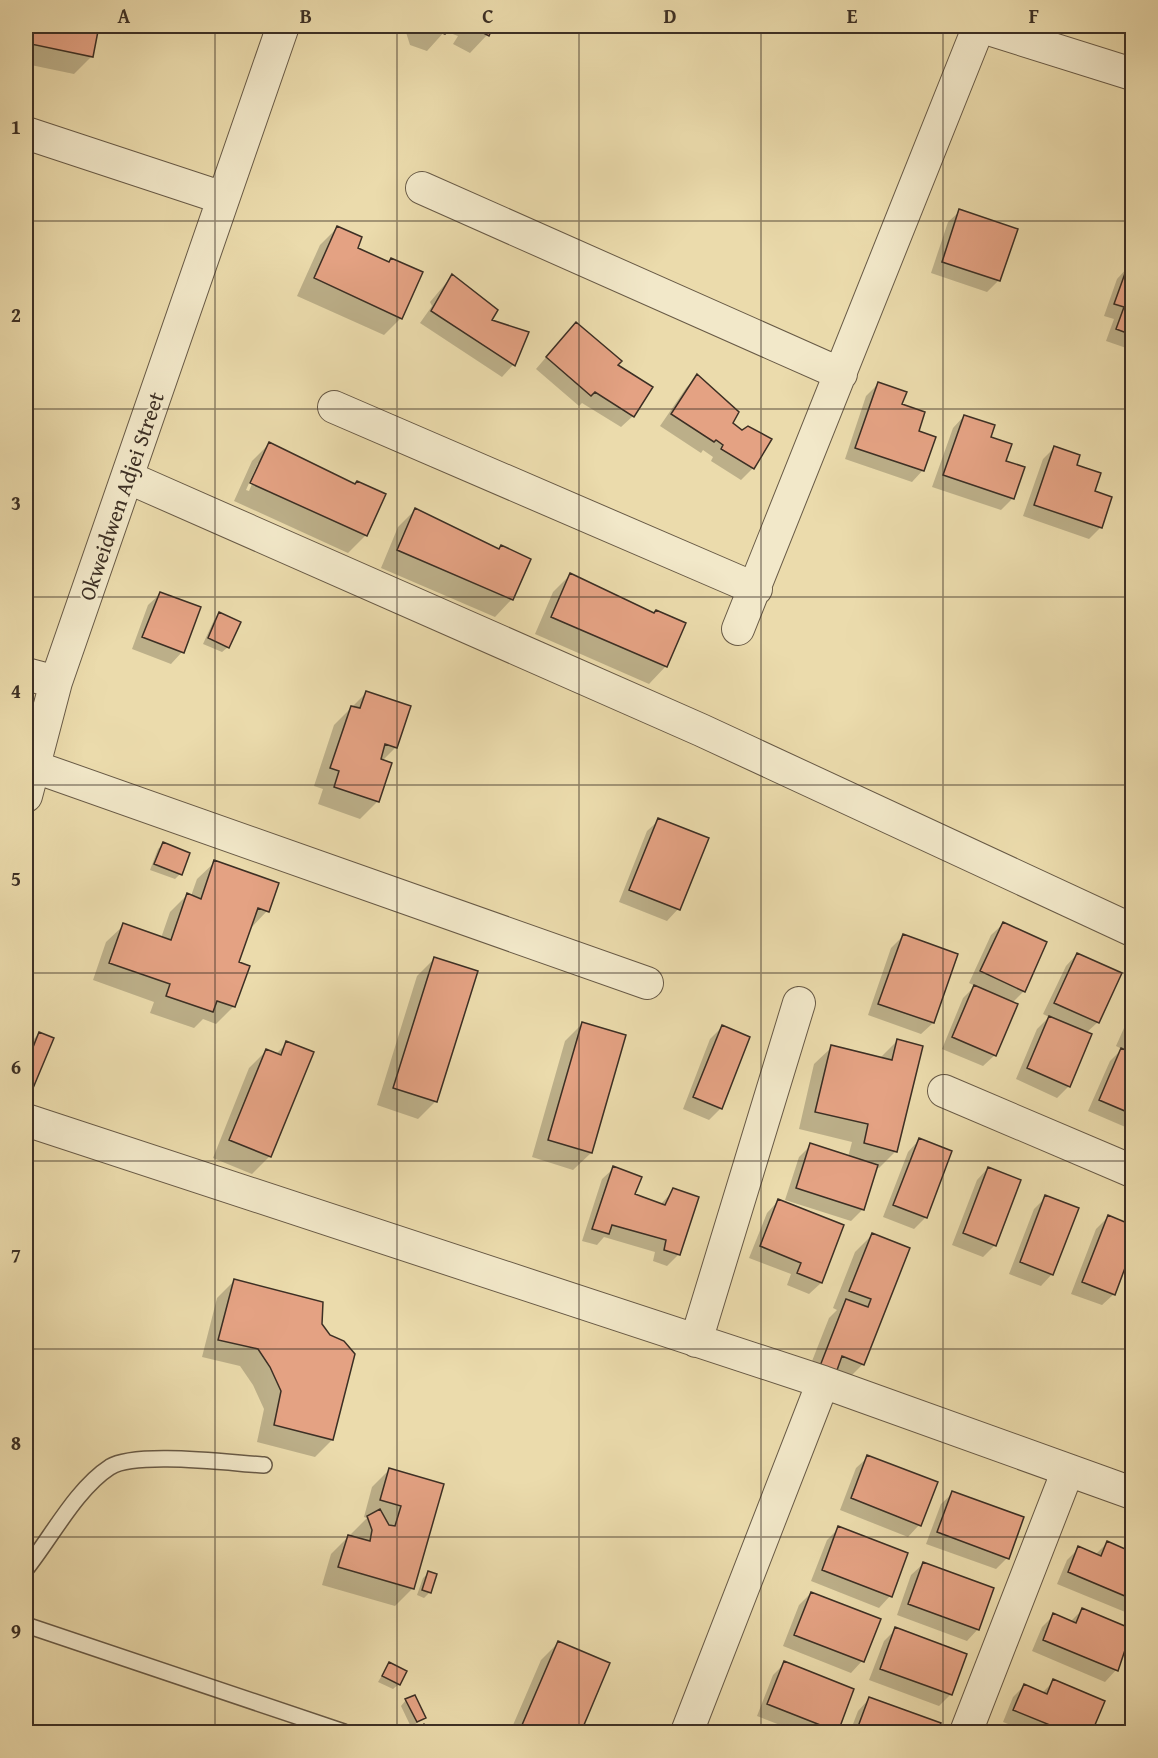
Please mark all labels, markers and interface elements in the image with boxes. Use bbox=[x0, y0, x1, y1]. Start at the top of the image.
text: A bbox=[118, 1, 131, 30]
text: B bbox=[300, 1, 312, 30]
text: C bbox=[482, 1, 494, 30]
text: D bbox=[663, 1, 677, 30]
text: E bbox=[847, 1, 858, 30]
text: F bbox=[1029, 1, 1039, 30]
text: 1 bbox=[11, 112, 21, 141]
text: 2 bbox=[11, 300, 21, 329]
street label: Okweidwen Adjei Street bbox=[70, 387, 172, 605]
text: 3 bbox=[11, 488, 21, 517]
text: 4 bbox=[11, 676, 21, 705]
text: 5 bbox=[11, 864, 21, 893]
text: 6 bbox=[11, 1052, 21, 1081]
text: 7 bbox=[11, 1240, 21, 1269]
text: 8 bbox=[11, 1428, 21, 1457]
text: 9 bbox=[11, 1616, 21, 1645]

